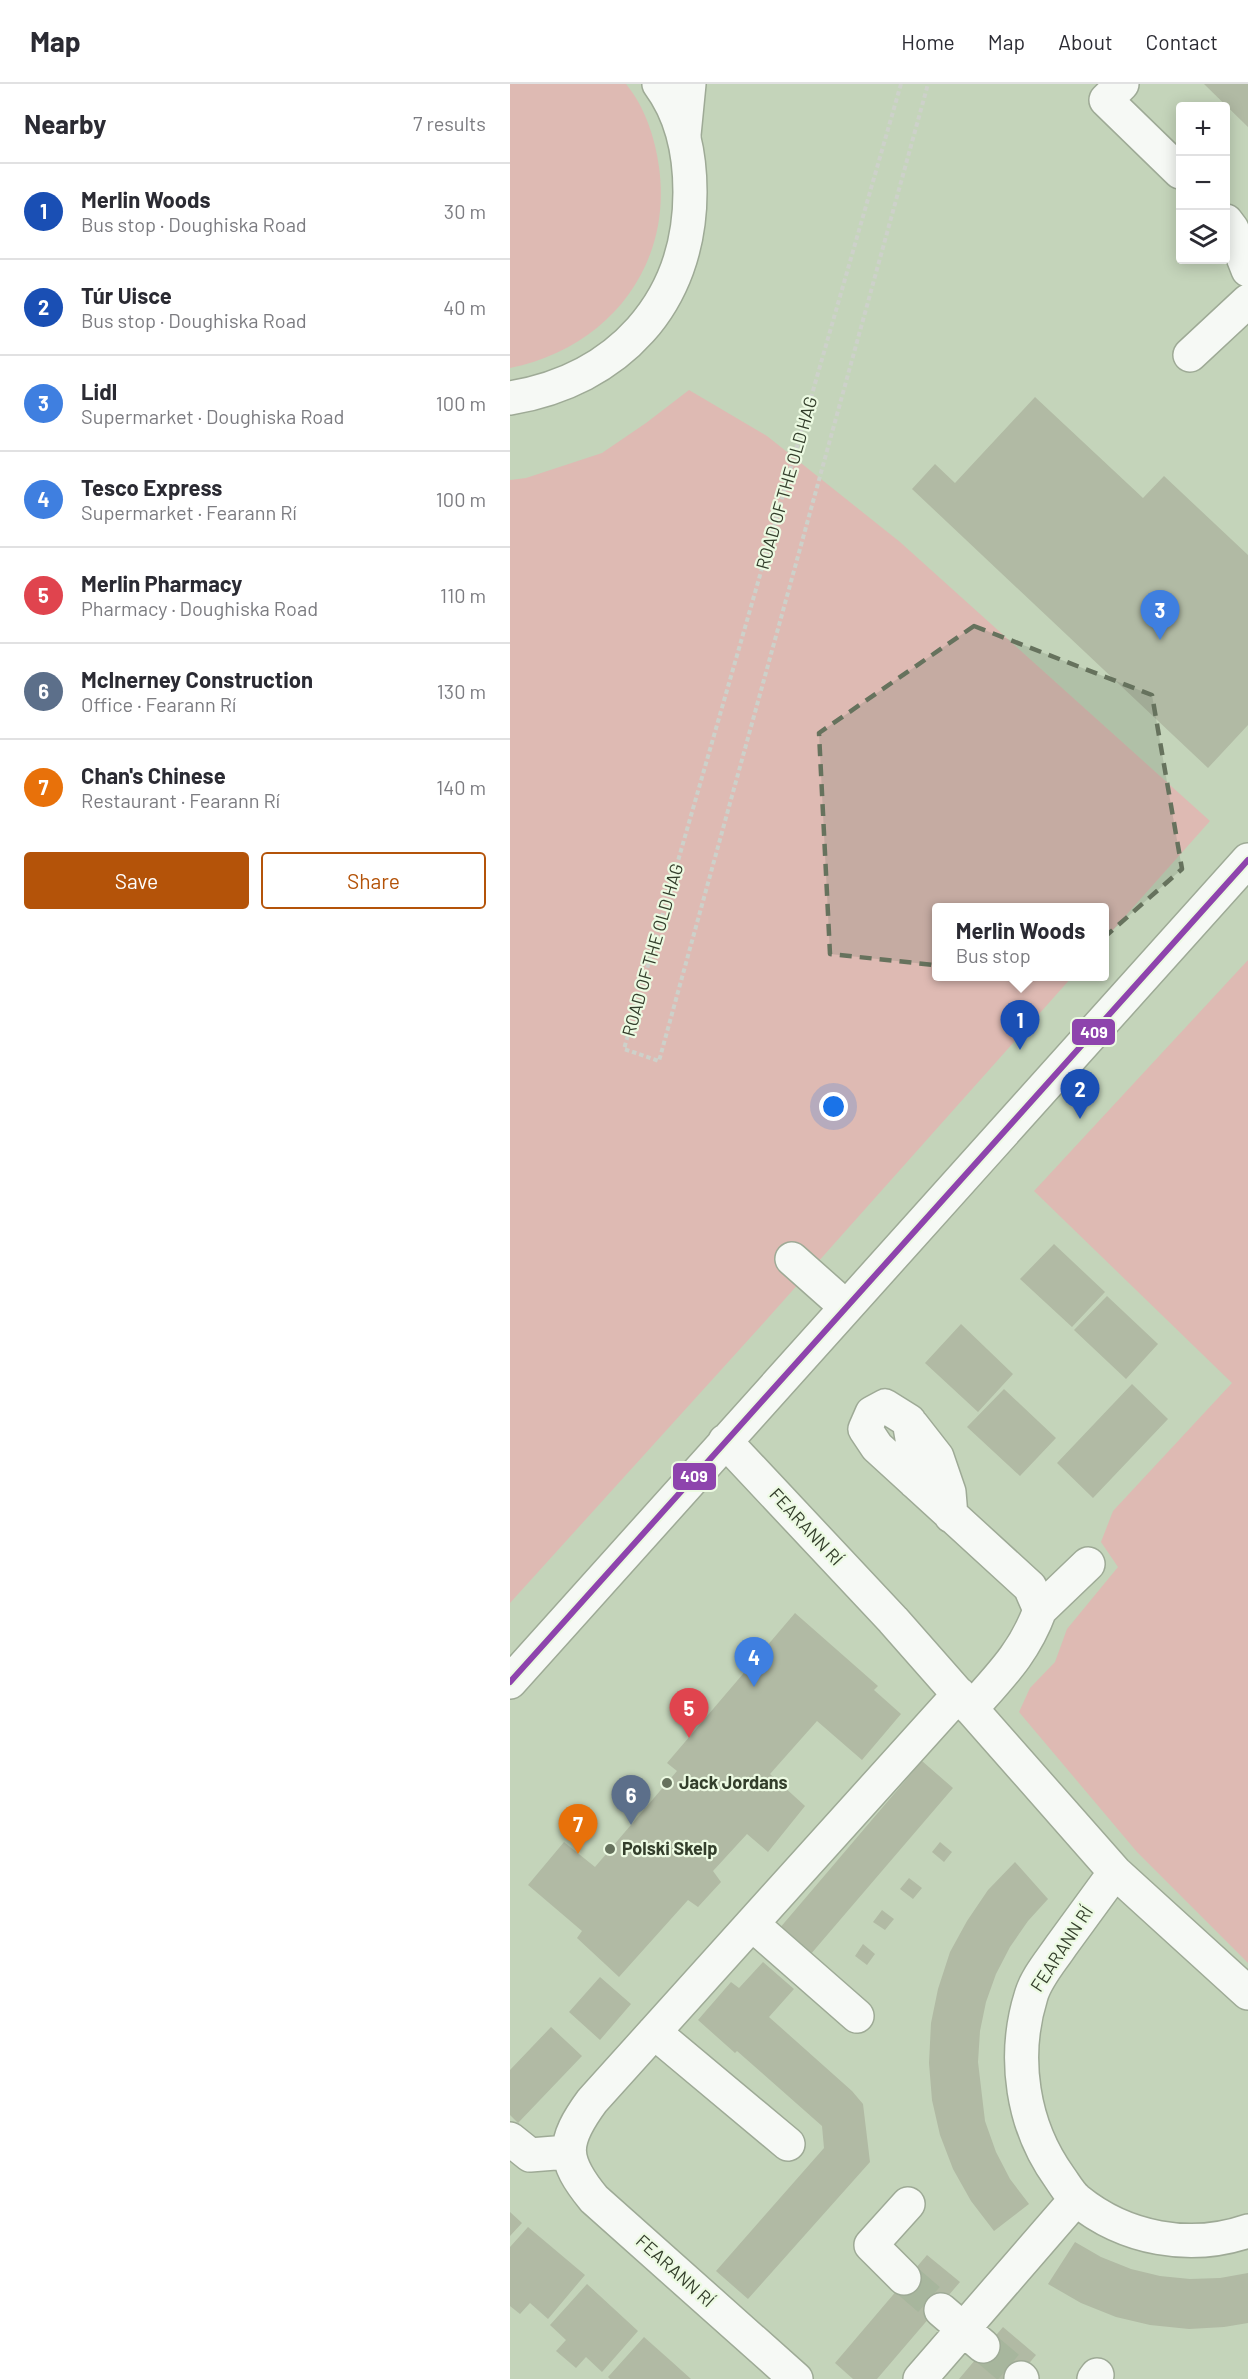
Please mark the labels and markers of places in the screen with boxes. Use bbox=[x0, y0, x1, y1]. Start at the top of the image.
pin: 3 bbox=[1140, 590, 1180, 640]
pin: 1 bbox=[1000, 1000, 1040, 1050]
pin: 2 bbox=[1060, 1070, 1100, 1119]
pin: 4 bbox=[734, 1638, 774, 1687]
pin: 5 bbox=[670, 1688, 708, 1738]
place label: Jack Jordans bbox=[679, 1771, 788, 1793]
pin: 6 bbox=[612, 1776, 650, 1825]
marker: Jack Jordans bbox=[660, 1776, 674, 1790]
pin: 7 bbox=[558, 1804, 598, 1854]
place label: Polski Skelp bbox=[622, 1837, 717, 1859]
marker: Polski Skelp bbox=[603, 1842, 617, 1856]

